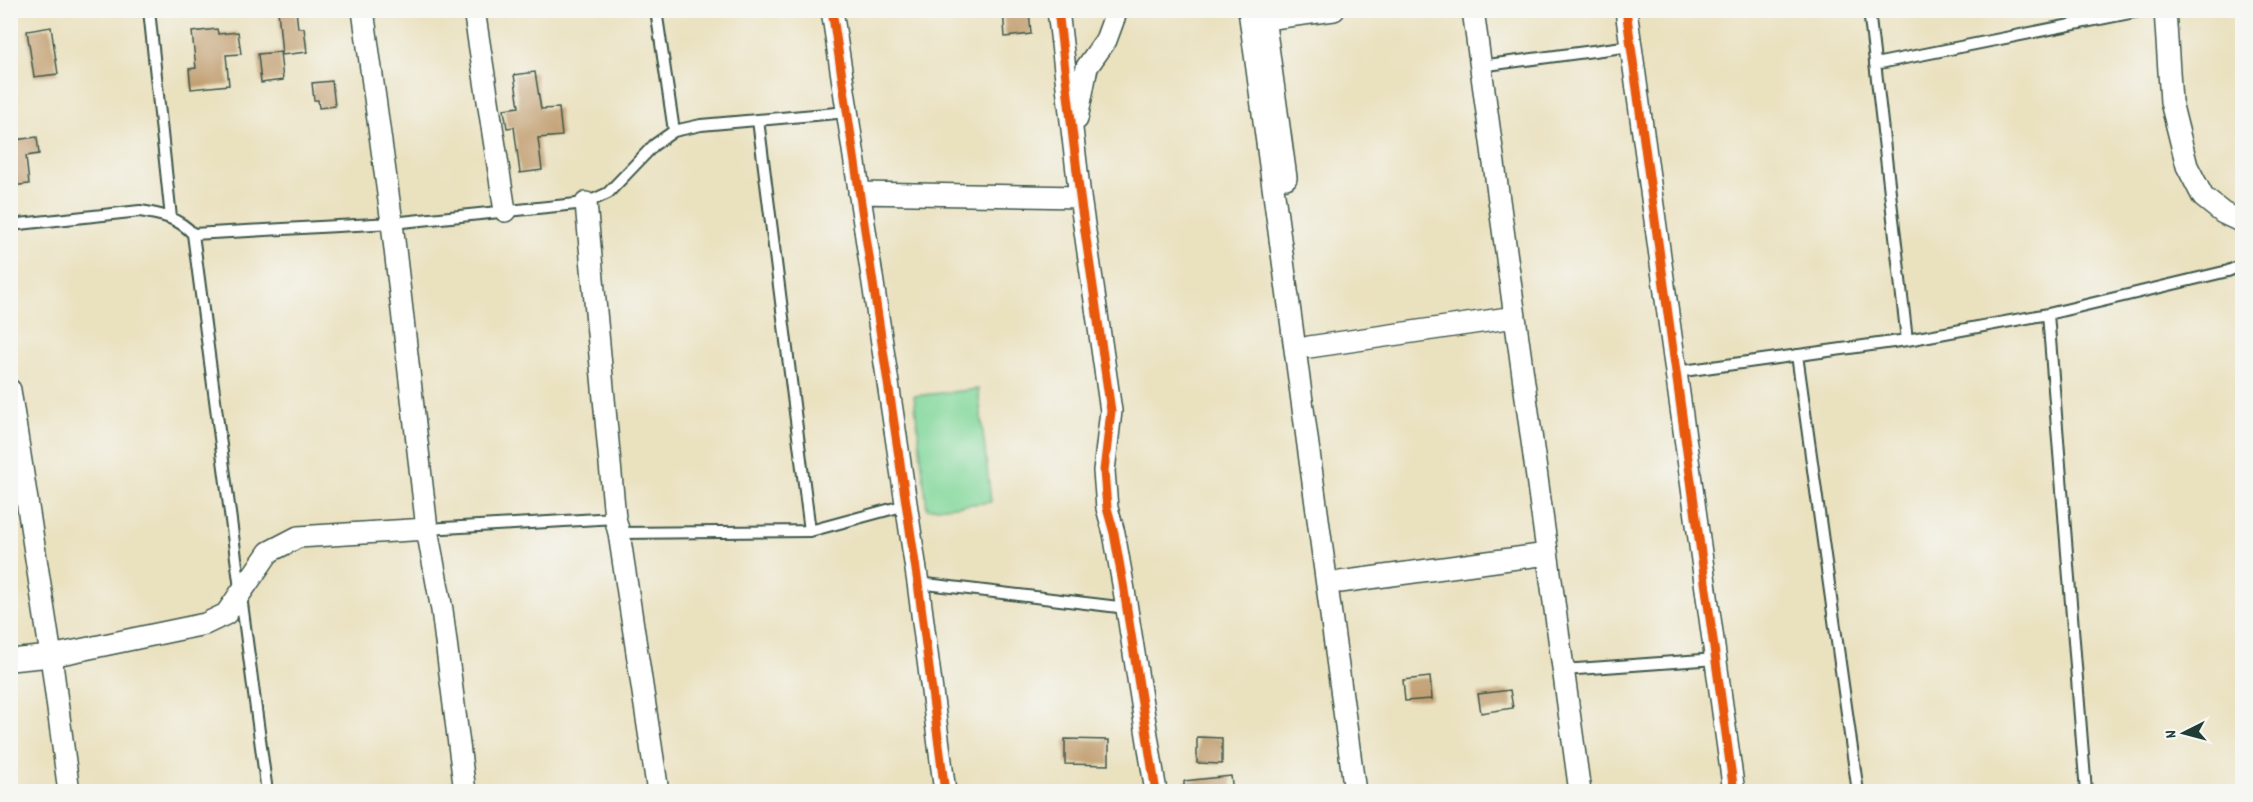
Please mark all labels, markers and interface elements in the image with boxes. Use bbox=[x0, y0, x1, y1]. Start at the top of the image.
north arrow bbox=[2154, 703, 2214, 763]
text: N bbox=[2160, 729, 2183, 739]

